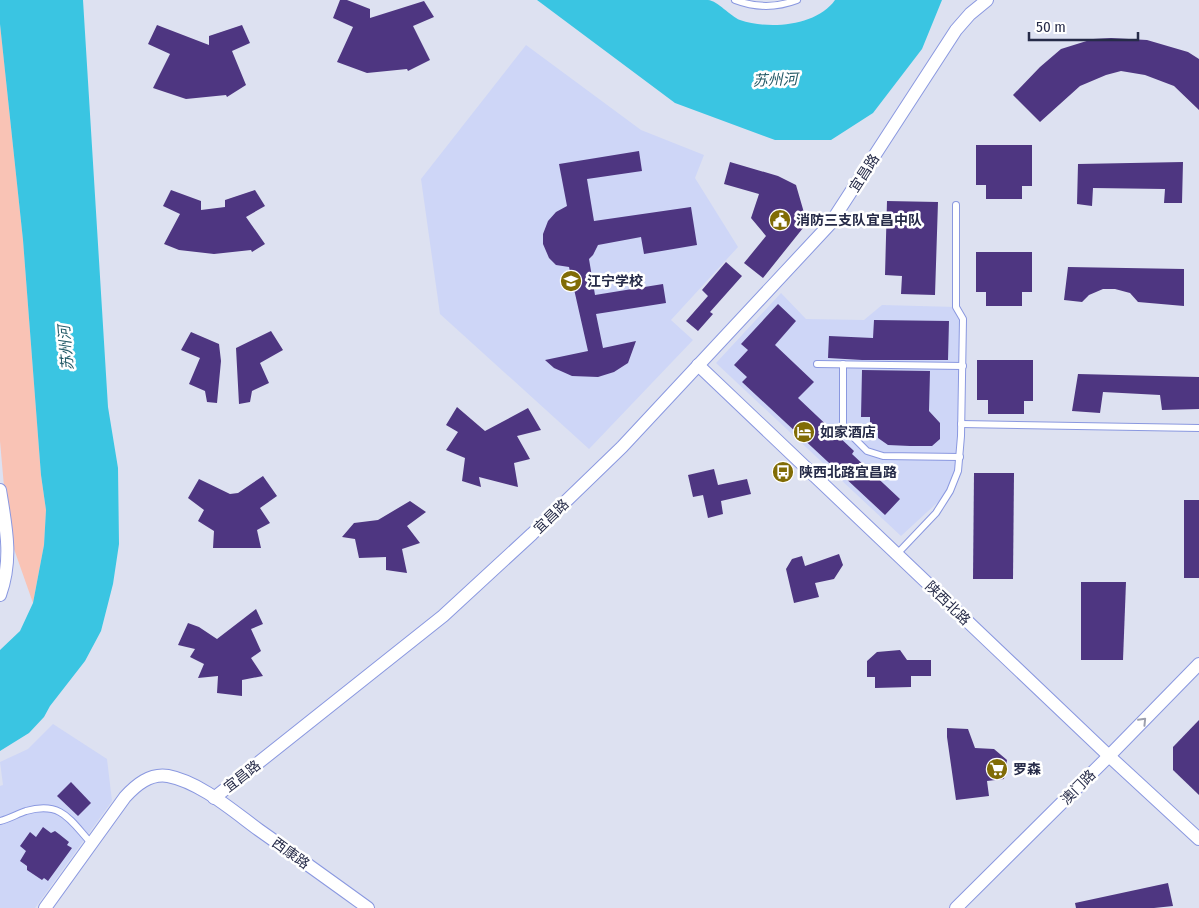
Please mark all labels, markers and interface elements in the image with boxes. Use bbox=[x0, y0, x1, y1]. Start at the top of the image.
scale bar bbox=[1029, 10, 1138, 42]
text: 50 m bbox=[1036, 18, 1066, 36]
water label: 苏州河 bbox=[752, 70, 801, 90]
street label: 宜昌路 bbox=[846, 151, 883, 196]
public building icon: 消防三支队宜昌中队 bbox=[768, 208, 792, 232]
place label: 消防三支队宜昌中队 bbox=[796, 212, 922, 229]
school or university icon: 江宁学校 bbox=[559, 269, 583, 293]
place label: 江宁学校 bbox=[587, 273, 643, 290]
water label: 苏州河 bbox=[55, 322, 77, 371]
hotel icon: 如家酒店 bbox=[792, 420, 816, 444]
place label: 如家酒店 bbox=[820, 424, 876, 441]
bus stop icon: 陕西北路宜昌路 bbox=[771, 460, 795, 484]
place label: 陕西北路宜昌路 bbox=[799, 464, 897, 481]
street label: 宜昌路 bbox=[530, 496, 572, 537]
street label: 陕西北路 bbox=[922, 578, 974, 629]
one-way arrow bbox=[1138, 718, 1147, 727]
street label: 宜昌路 bbox=[221, 757, 264, 796]
supermarket icon: 罗森 bbox=[985, 757, 1009, 781]
place label: 罗森 bbox=[1013, 761, 1041, 778]
street label: 澳门路 bbox=[1057, 766, 1099, 808]
street label: 西康路 bbox=[269, 834, 313, 873]

